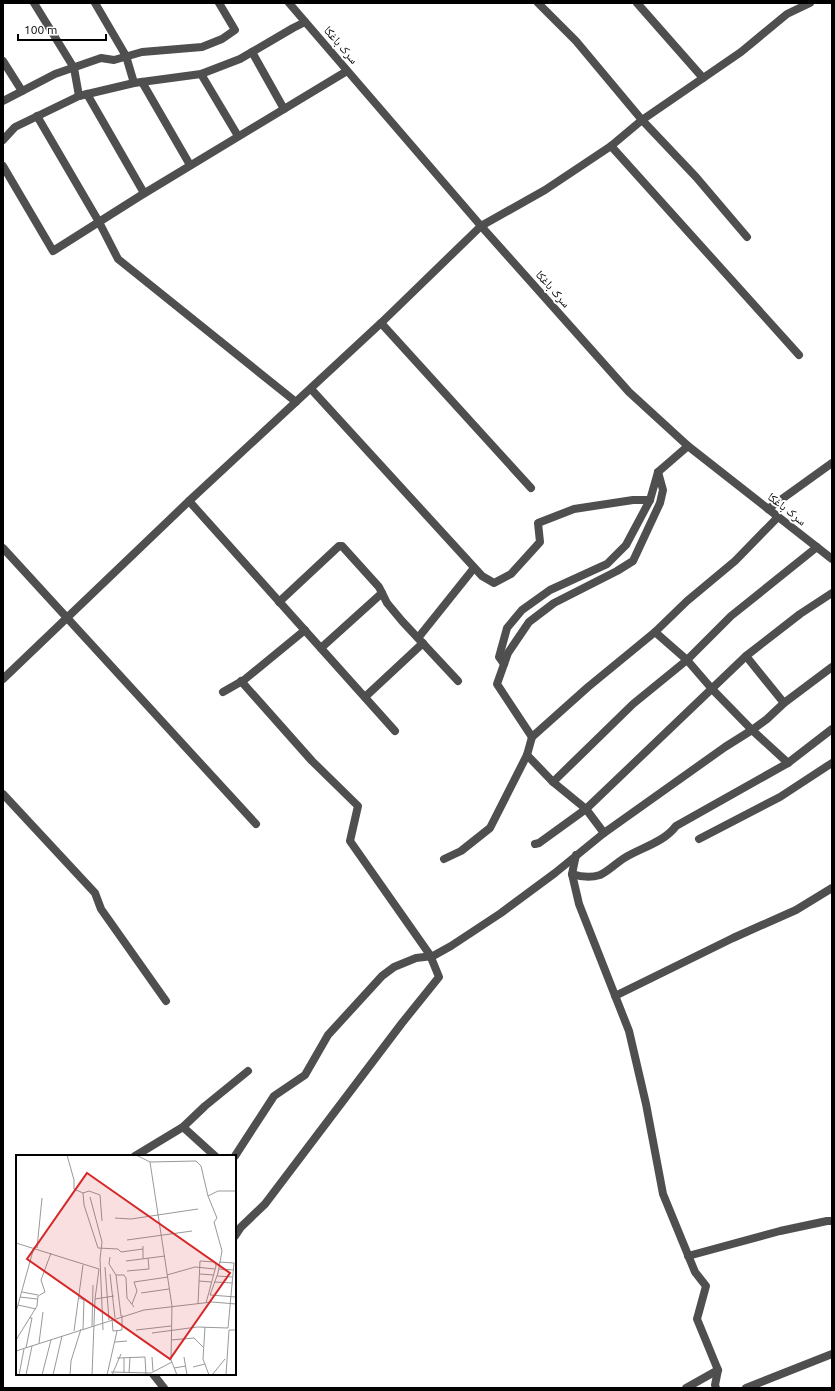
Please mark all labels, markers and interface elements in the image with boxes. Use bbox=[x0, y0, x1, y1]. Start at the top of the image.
scale bar bbox=[18, 16, 106, 42]
text: 100 m bbox=[24, 23, 57, 36]
street label: سرک باغکا bbox=[321, 23, 361, 67]
street label: سرک باغکا bbox=[532, 268, 573, 311]
street label: سرک باغکا bbox=[765, 490, 809, 529]
inset map bbox=[16, 1155, 236, 1375]

